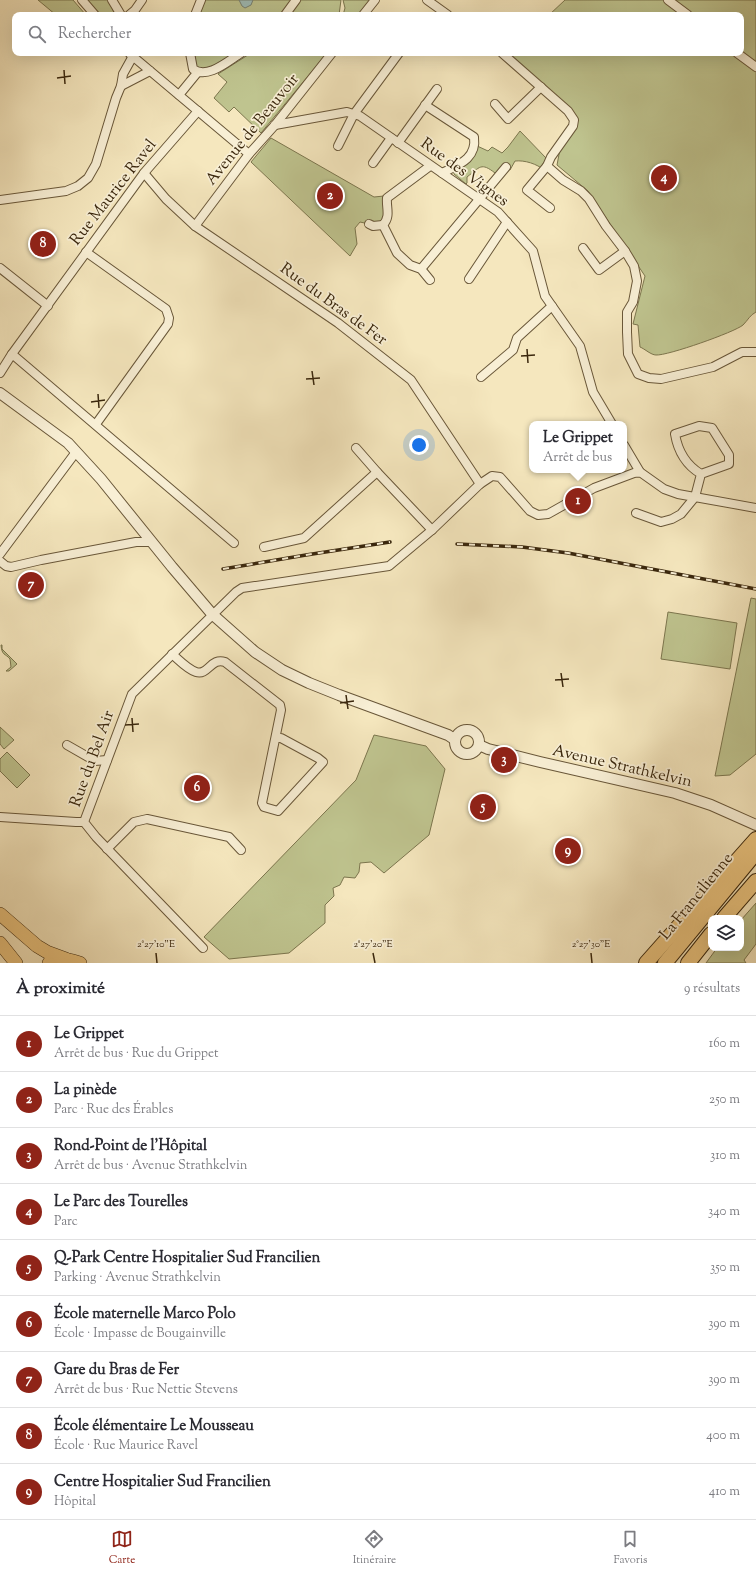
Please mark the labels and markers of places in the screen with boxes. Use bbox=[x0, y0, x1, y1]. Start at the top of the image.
pin: 4 bbox=[651, 163, 677, 193]
pin: 2 bbox=[317, 181, 343, 211]
pin: 8 bbox=[30, 229, 56, 259]
pin: 1 bbox=[565, 486, 591, 516]
pin: 7 bbox=[18, 570, 44, 600]
pin: 3 bbox=[491, 745, 517, 775]
pin: 6 bbox=[184, 773, 210, 803]
pin: 5 bbox=[470, 792, 496, 822]
pin: 9 bbox=[555, 836, 581, 866]

